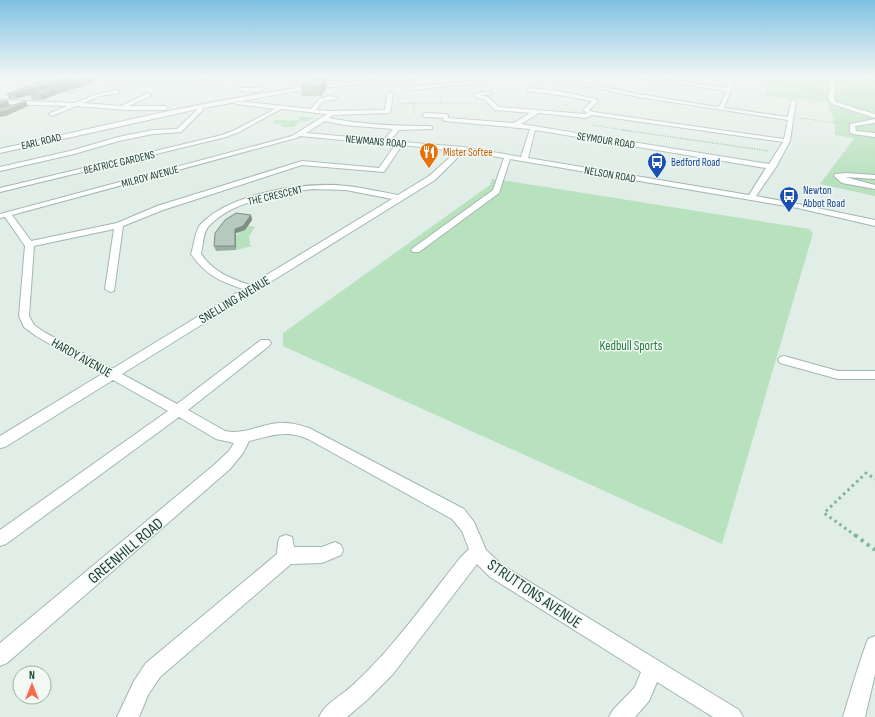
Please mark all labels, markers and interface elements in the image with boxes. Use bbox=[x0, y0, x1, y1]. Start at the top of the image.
street label: SEYMOUR ROAD bbox=[576, 129, 636, 151]
street label: EARL ROAD bbox=[20, 131, 62, 152]
street label: NEWMANS ROAD bbox=[345, 132, 407, 151]
restaurant icon: Mister Softee bbox=[418, 141, 440, 169]
place label: Mister Softee bbox=[443, 146, 493, 159]
street label: BEATRICE GARDENS bbox=[82, 148, 156, 177]
bus stop icon: Bedford Road bbox=[646, 151, 668, 179]
place label: Bedford Road bbox=[671, 156, 720, 169]
street label: MILROY AVENUE bbox=[120, 163, 180, 190]
street label: NELSON ROAD bbox=[583, 164, 637, 185]
street label: THE CRESCENT bbox=[246, 183, 304, 208]
place label: Newton Abbot Road bbox=[802, 184, 845, 210]
bus stop icon: Newton Abbot Road bbox=[778, 185, 800, 213]
street label: SNELLING AVENUE bbox=[196, 272, 273, 327]
street label: HARDY AVENUE bbox=[48, 335, 115, 381]
park label: Kedbull Sports bbox=[600, 338, 663, 354]
street label: GREENHILL ROAD bbox=[84, 514, 168, 588]
street label: STRUTTONS AVENUE bbox=[483, 556, 585, 633]
north arrow bbox=[12, 665, 52, 705]
text: N bbox=[29, 669, 35, 682]

